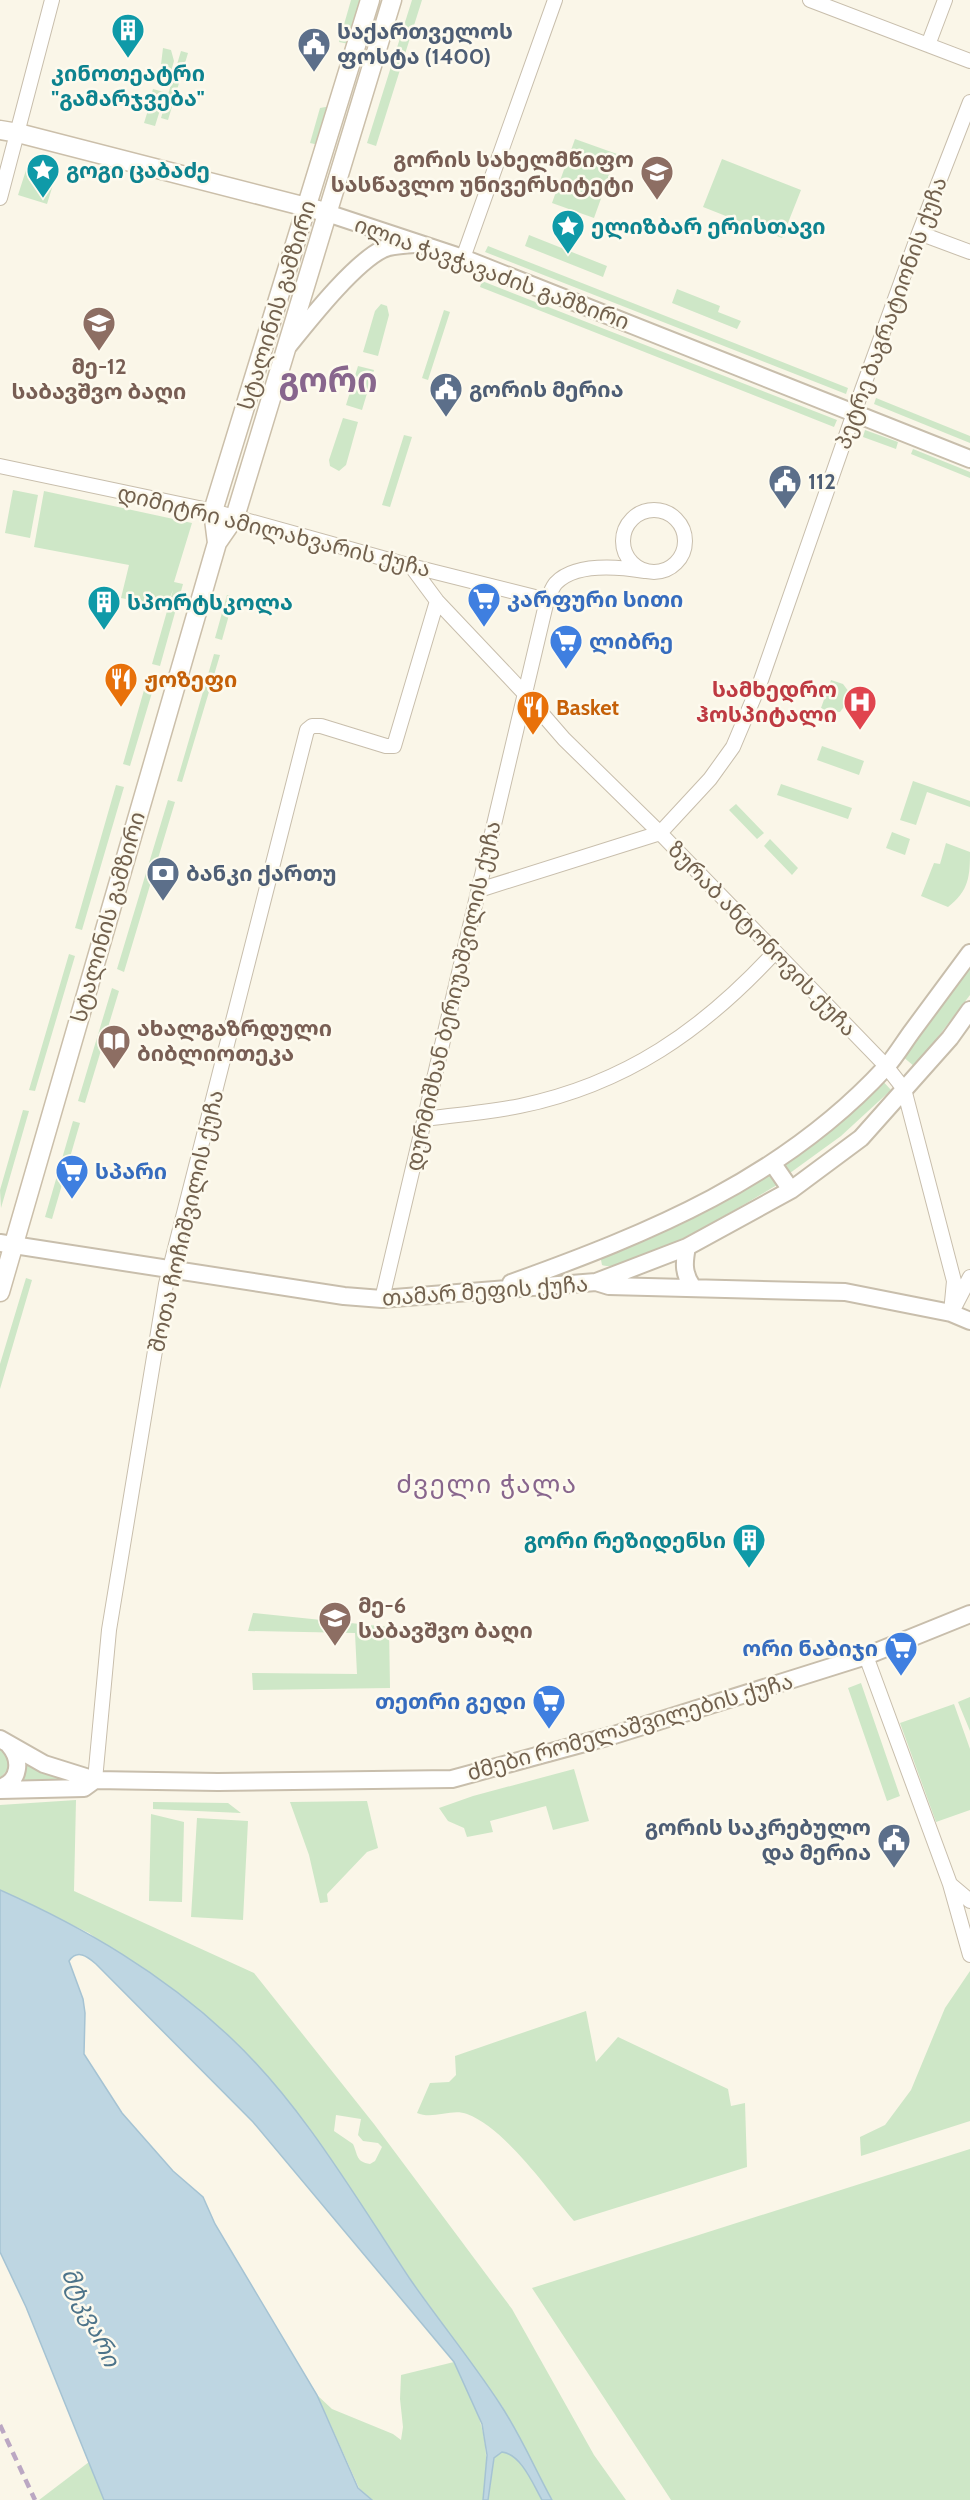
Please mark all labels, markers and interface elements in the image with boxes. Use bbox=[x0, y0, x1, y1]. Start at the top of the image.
building icon: კინოთეატრი "გამარჯვება" bbox=[110, 12, 146, 59]
place label: საქართველოს ფოსტა (1400) bbox=[337, 18, 513, 70]
public building icon: საქართველოს ფოსტა (1400) bbox=[296, 26, 332, 73]
place label: კინოთეატრი "გამარჯვება" bbox=[51, 60, 205, 112]
place label: გორის სახელმწიფო სასწავლო უნივერსიტეტი bbox=[331, 146, 634, 198]
place icon: გოგი ცაბაძე bbox=[25, 152, 61, 199]
school or university icon: გორის სახელმწიფო სასწავლო უნივერსიტეტი bbox=[639, 154, 675, 201]
place label: გოგი ცაბაძე bbox=[66, 157, 210, 184]
street label: პეტრე ბაგრატიონის ქუჩა bbox=[829, 173, 953, 453]
street label: სტალინის გამზირი bbox=[232, 197, 322, 413]
place icon: ელიზბარ ერისთავი bbox=[550, 208, 586, 255]
street label: ილია ჭავჭავაძის გამზირი bbox=[351, 211, 633, 335]
place label: ელიზბარ ერისთავი bbox=[591, 213, 826, 240]
school or university icon: მე-12 საბავშვო ბაღი bbox=[81, 305, 117, 352]
place label: მე-12 საბავშვო ბაღი bbox=[12, 353, 186, 405]
district label: გორი bbox=[278, 359, 378, 401]
public building icon: გორის მერია bbox=[428, 371, 464, 418]
place label: გორის მერია bbox=[469, 376, 624, 403]
public building icon: 112 bbox=[767, 463, 803, 510]
place label: 112 bbox=[808, 468, 836, 495]
street label: დიმიტრი ამილახვარის ქუჩა bbox=[115, 479, 433, 583]
supermarket icon: კარფური სითი bbox=[466, 581, 502, 628]
building icon: სპორტსკოლა bbox=[86, 584, 122, 631]
place label: კარფური სითი bbox=[507, 586, 683, 613]
place label: სპორტსკოლა bbox=[127, 589, 293, 616]
supermarket icon: ლიბრე bbox=[548, 623, 584, 670]
place label: ლიბრე bbox=[589, 628, 673, 655]
restaurant icon: ჟოზეფი bbox=[103, 661, 139, 708]
place label: ჟოზეფი bbox=[144, 666, 237, 693]
place label: სამხედრო ჰოსპიტალი bbox=[696, 676, 837, 728]
hospital icon: სამხედრო ჰოსპიტალი bbox=[842, 684, 878, 731]
restaurant icon: Basket bbox=[515, 689, 551, 736]
place label: Basket bbox=[556, 694, 620, 721]
street label: სტალინის გამზირი bbox=[65, 809, 151, 1025]
street label: დურმიშხან ბერიუაშვილის ქუჩა bbox=[400, 818, 506, 1174]
street label: ზურაბ ანტონოვის ქუჩა bbox=[662, 836, 862, 1042]
bank icon: ბანკი ქართუ bbox=[145, 855, 181, 902]
place label: ბანკი ქართუ bbox=[186, 860, 337, 887]
place label: ახალგაზრდული ბიბლიოთეკა bbox=[137, 1015, 332, 1067]
library icon: ახალგაზრდული ბიბლიოთეკა bbox=[96, 1023, 132, 1070]
street label: შოთა ჩოჩიშვილის ქუჩა bbox=[143, 1087, 229, 1355]
supermarket icon: სპარი bbox=[54, 1153, 90, 1200]
place label: სპარი bbox=[95, 1158, 167, 1185]
street label: თამარ მეფის ქუჩა bbox=[381, 1270, 589, 1312]
district label: ძველი ჭალა bbox=[396, 1468, 578, 1500]
building icon: გორი რეზიდენსი bbox=[731, 1522, 767, 1569]
place label: გორი რეზიდენსი bbox=[524, 1527, 726, 1554]
place label: მე-6 საბავშვო ბაღი bbox=[358, 1592, 533, 1644]
school or university icon: მე-6 საბავშვო ბაღი bbox=[317, 1600, 353, 1647]
supermarket icon: ორი ნაბიჯი bbox=[883, 1630, 919, 1677]
place label: ორი ნაბიჯი bbox=[742, 1635, 878, 1662]
street label: ძმები რომელაშვილების ქუჩა bbox=[464, 1668, 796, 1786]
supermarket icon: თეთრი გედი bbox=[531, 1683, 567, 1730]
place label: თეთრი გედი bbox=[375, 1688, 526, 1715]
place label: გორის საკრებულო და მერია bbox=[645, 1814, 871, 1866]
public building icon: გორის საკრებულო და მერია bbox=[876, 1822, 912, 1869]
water label: მტკვარი bbox=[55, 2263, 127, 2372]

